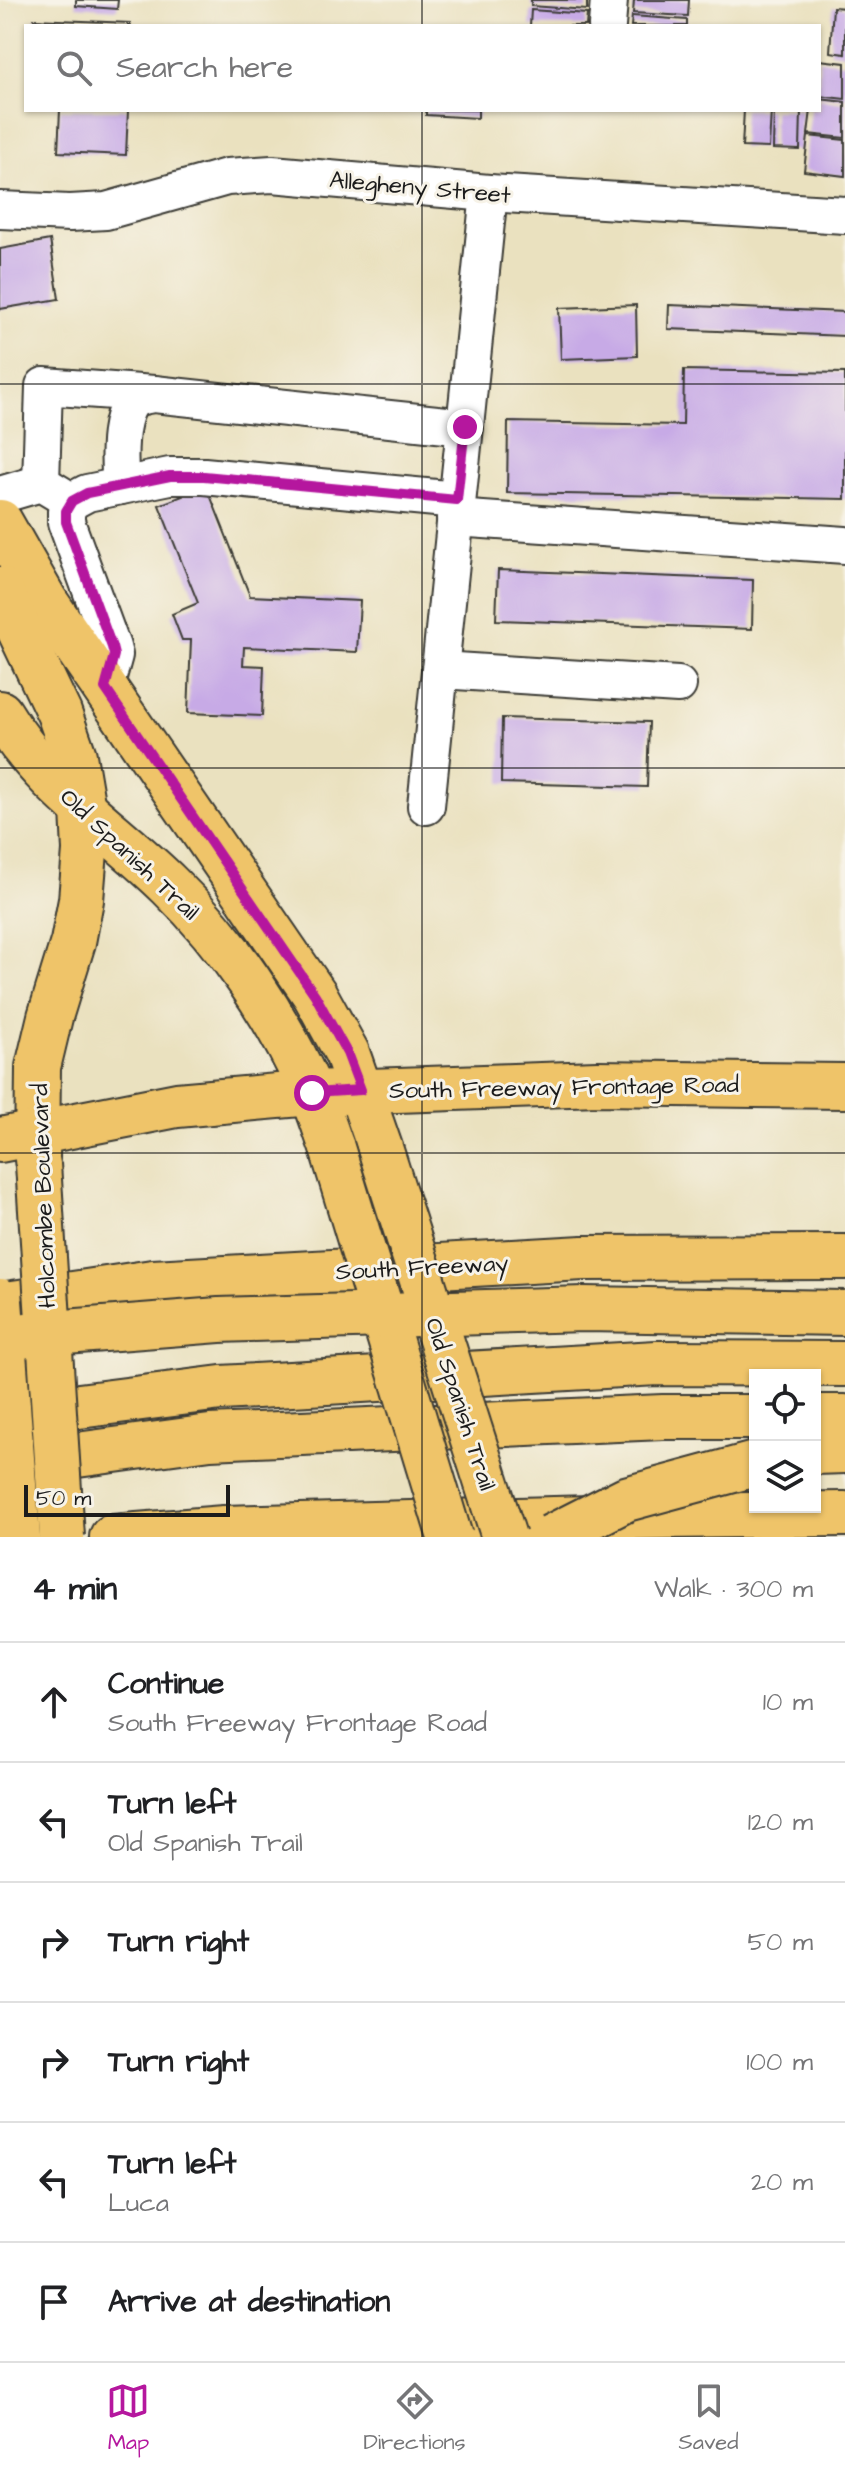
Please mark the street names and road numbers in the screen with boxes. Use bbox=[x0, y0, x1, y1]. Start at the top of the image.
street label: Allegheny Street bbox=[328, 163, 512, 214]
street label: Old Spanish Trail bbox=[52, 781, 207, 928]
street label: South Freeway Frontage Road bbox=[389, 1068, 739, 1109]
street label: Holcombe Boulevard bbox=[23, 1083, 65, 1309]
street label: South Freeway bbox=[335, 1246, 509, 1290]
street label: Old Spanish Trail bbox=[416, 1314, 504, 1495]

